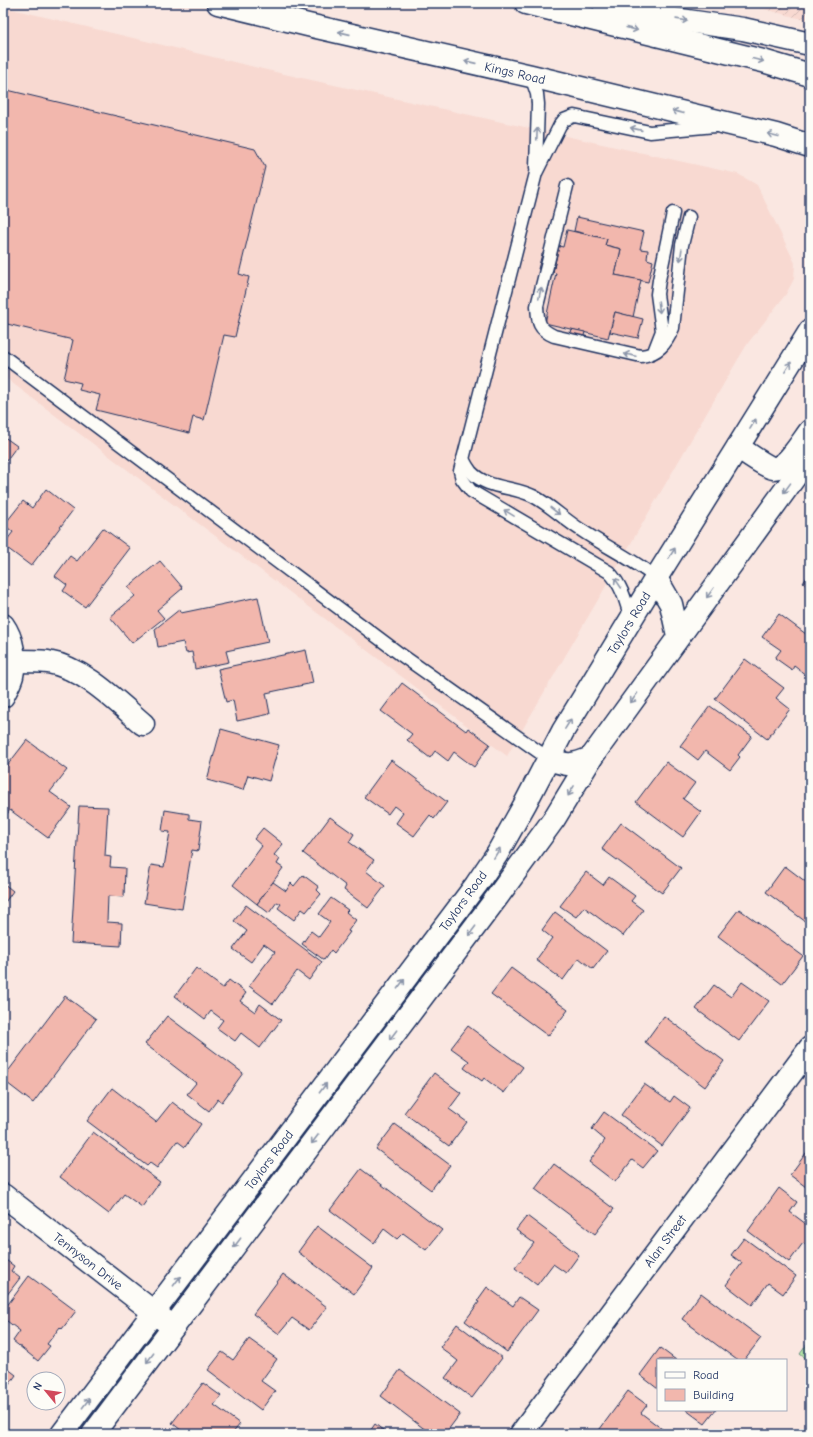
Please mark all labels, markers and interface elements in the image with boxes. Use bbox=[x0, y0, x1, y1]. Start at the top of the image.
one-way arrow bbox=[675, 16, 688, 24]
one-way arrow bbox=[625, 26, 638, 33]
one-way arrow bbox=[337, 29, 350, 37]
one-way arrow bbox=[752, 56, 765, 64]
one-way arrow bbox=[464, 58, 477, 66]
street label: Kings Road bbox=[483, 59, 547, 87]
one-way arrow bbox=[672, 108, 685, 116]
one-way arrow bbox=[629, 125, 642, 132]
one-way arrow bbox=[534, 128, 541, 141]
one-way arrow bbox=[766, 130, 779, 138]
one-way arrow bbox=[677, 248, 685, 261]
one-way arrow bbox=[537, 287, 545, 300]
one-way arrow bbox=[655, 300, 662, 313]
one-way arrow bbox=[624, 350, 637, 358]
one-way arrow bbox=[784, 361, 792, 373]
one-way arrow bbox=[749, 418, 757, 430]
one-way arrow bbox=[783, 482, 792, 493]
one-way arrow bbox=[549, 507, 560, 515]
one-way arrow bbox=[503, 509, 515, 517]
one-way arrow bbox=[668, 547, 676, 559]
one-way arrow bbox=[613, 577, 621, 589]
one-way arrow bbox=[706, 587, 715, 598]
street label: Taylors Road bbox=[604, 589, 654, 657]
one-way arrow bbox=[630, 692, 638, 703]
one-way arrow bbox=[564, 718, 572, 730]
one-way arrow bbox=[566, 785, 574, 797]
one-way arrow bbox=[494, 847, 502, 859]
street label: Taylors Road bbox=[436, 868, 490, 934]
one-way arrow bbox=[467, 926, 476, 937]
one-way arrow bbox=[397, 979, 406, 990]
one-way arrow bbox=[389, 1030, 397, 1041]
one-way arrow bbox=[319, 1082, 327, 1093]
street label: Taylors Road bbox=[242, 1127, 296, 1193]
one-way arrow bbox=[311, 1133, 319, 1144]
street label: Alan Street bbox=[641, 1211, 690, 1270]
street label: Tennyson Drive bbox=[50, 1229, 126, 1293]
one-way arrow bbox=[233, 1237, 241, 1248]
one-way arrow bbox=[173, 1276, 182, 1287]
one-way arrow bbox=[145, 1353, 154, 1364]
legend bbox=[657, 1359, 787, 1411]
text: Road bbox=[693, 1368, 719, 1382]
north arrow bbox=[26, 1371, 66, 1411]
text: N bbox=[30, 1380, 45, 1393]
text: Building bbox=[693, 1388, 734, 1402]
one-way arrow bbox=[82, 1397, 90, 1408]

